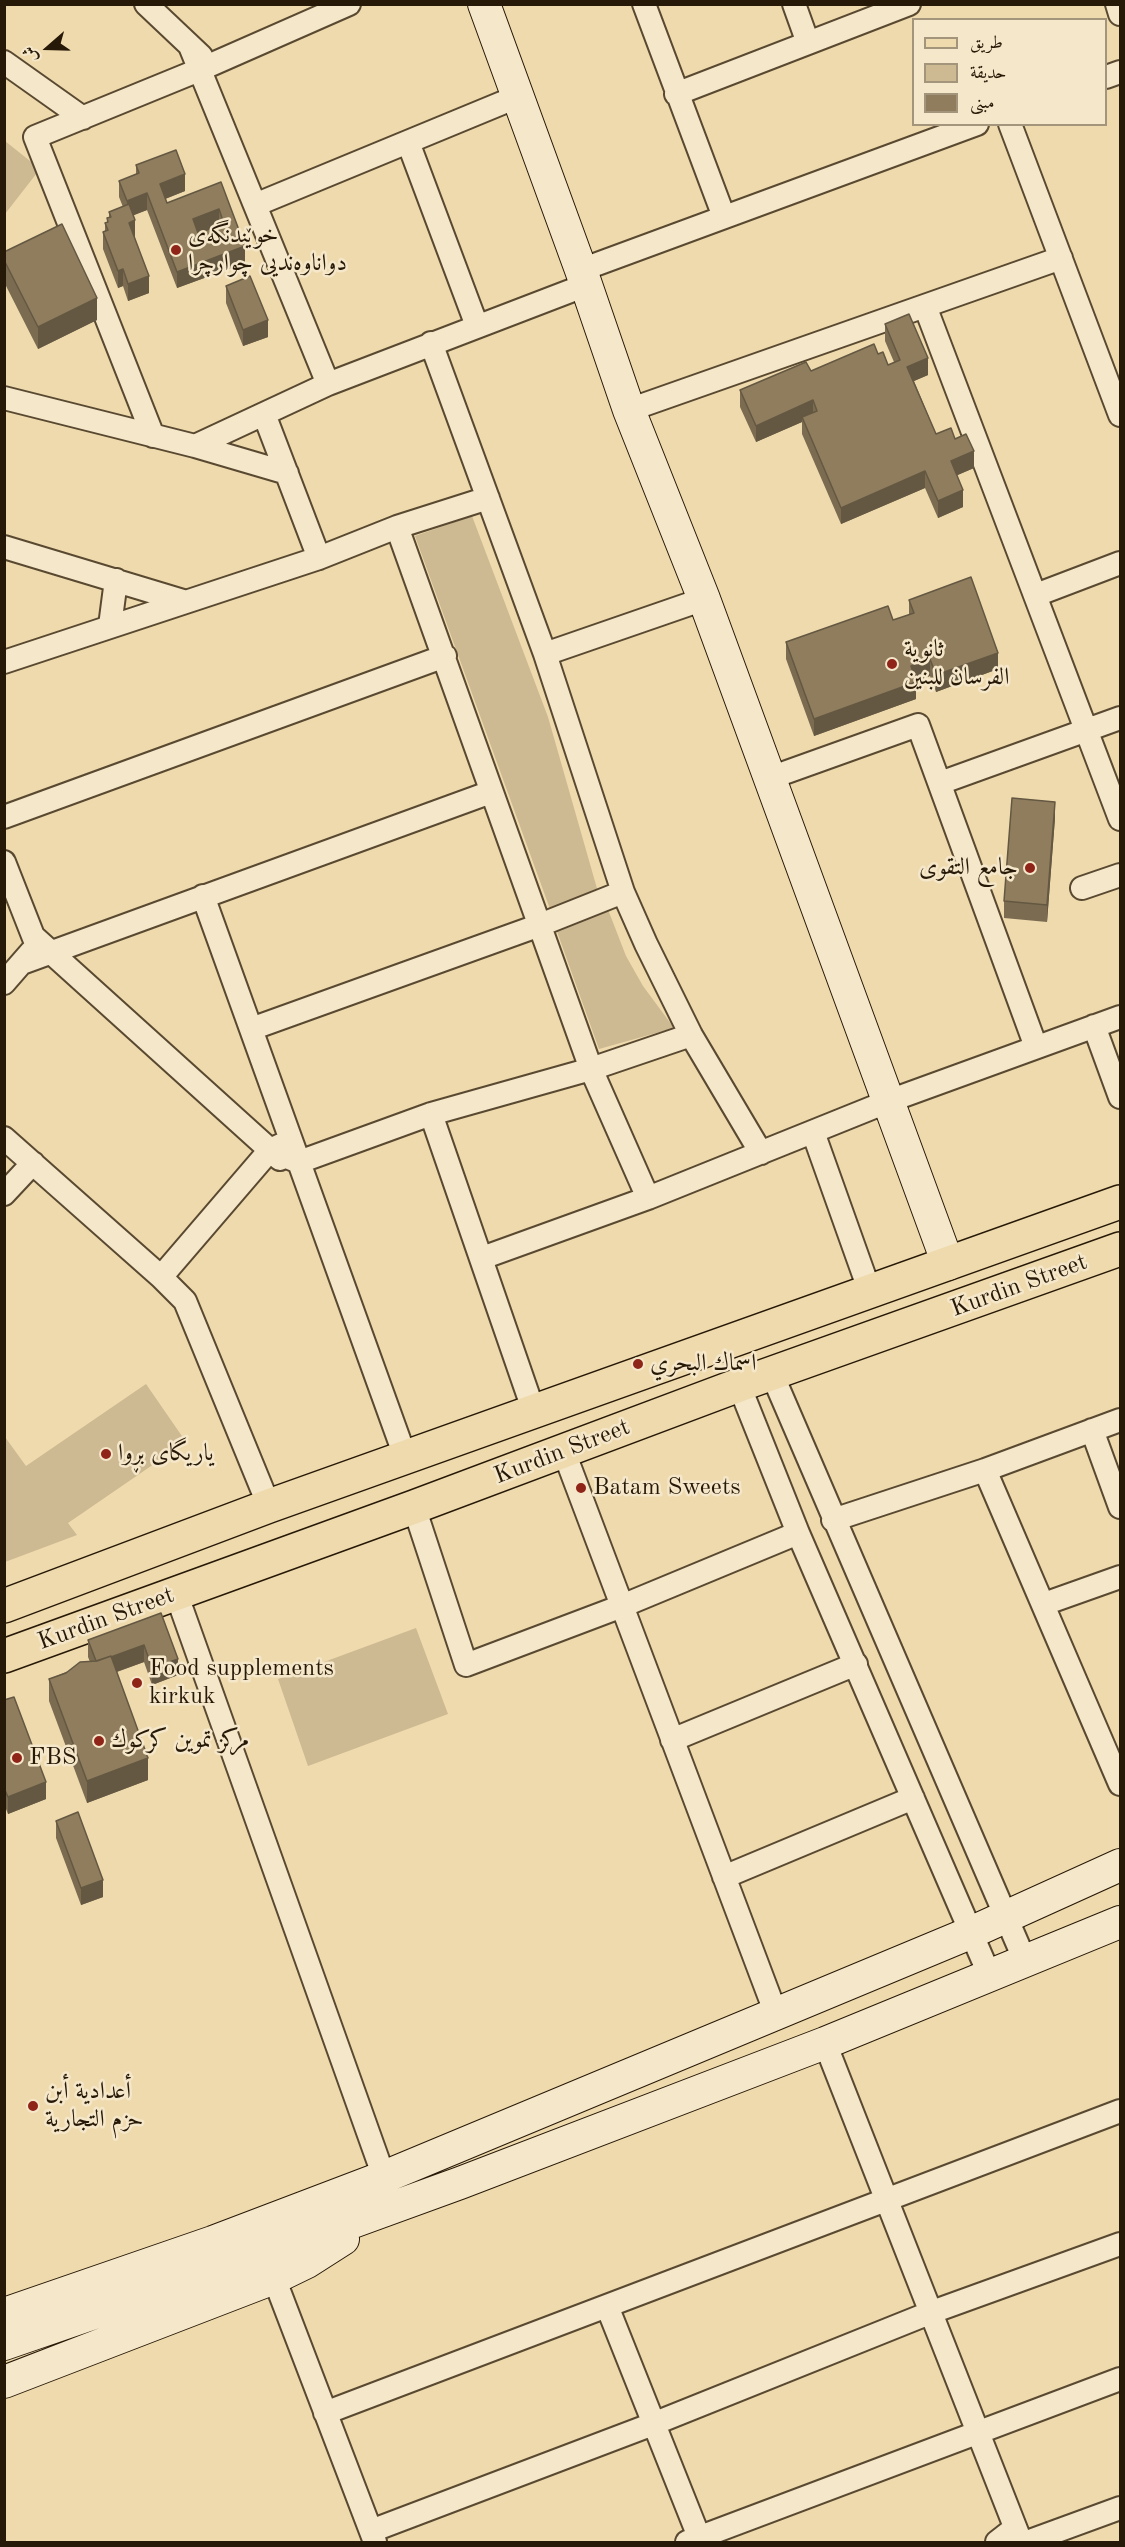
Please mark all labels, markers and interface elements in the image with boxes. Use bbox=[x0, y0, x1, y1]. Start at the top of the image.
north arrow bbox=[18, 18, 78, 78]
legend bbox=[912, 18, 1107, 126]
text: طريق bbox=[970, 34, 1003, 52]
text: ش bbox=[21, 44, 41, 64]
text: حديقة bbox=[970, 64, 1006, 82]
text: مبنى bbox=[970, 94, 995, 112]
place label: خوێندنگەی دواناوەندیی چوارچرا bbox=[188, 222, 347, 278]
marker: خوێندنگەی دواناوەندیی چوارچرا bbox=[169, 243, 183, 257]
place label: ثانوية الفرسان للبنين bbox=[904, 636, 1009, 692]
marker: ثانوية الفرسان للبنين bbox=[885, 657, 899, 671]
place label: جامع التقوى bbox=[919, 854, 1018, 882]
marker: جامع التقوى bbox=[1023, 861, 1037, 875]
street label: Kurdin Street bbox=[947, 1248, 1091, 1324]
place label: اسماك البحري bbox=[650, 1350, 756, 1378]
marker: اسماك البحري bbox=[631, 1357, 645, 1371]
street label: Kurdin Street bbox=[490, 1413, 634, 1491]
place label: یاریگای بڕوا bbox=[118, 1440, 214, 1468]
marker: یاریگای بڕوا bbox=[99, 1447, 113, 1461]
place label: Batam Sweets bbox=[593, 1474, 741, 1502]
marker: Batam Sweets bbox=[574, 1481, 588, 1495]
street label: Kurdin Street bbox=[34, 1581, 178, 1657]
place label: Food supplements kirkuk bbox=[149, 1655, 334, 1711]
marker: Food supplements kirkuk bbox=[130, 1676, 144, 1690]
place label: مركز تموين كركوك bbox=[111, 1727, 249, 1755]
marker: مركز تموين كركوك bbox=[92, 1734, 106, 1748]
place label: FBS bbox=[29, 1744, 77, 1772]
marker: FBS bbox=[10, 1751, 24, 1765]
place label: أعدادية أبن حزم التجارية bbox=[45, 2078, 143, 2134]
marker: أعدادية أبن حزم التجارية bbox=[26, 2099, 40, 2113]

